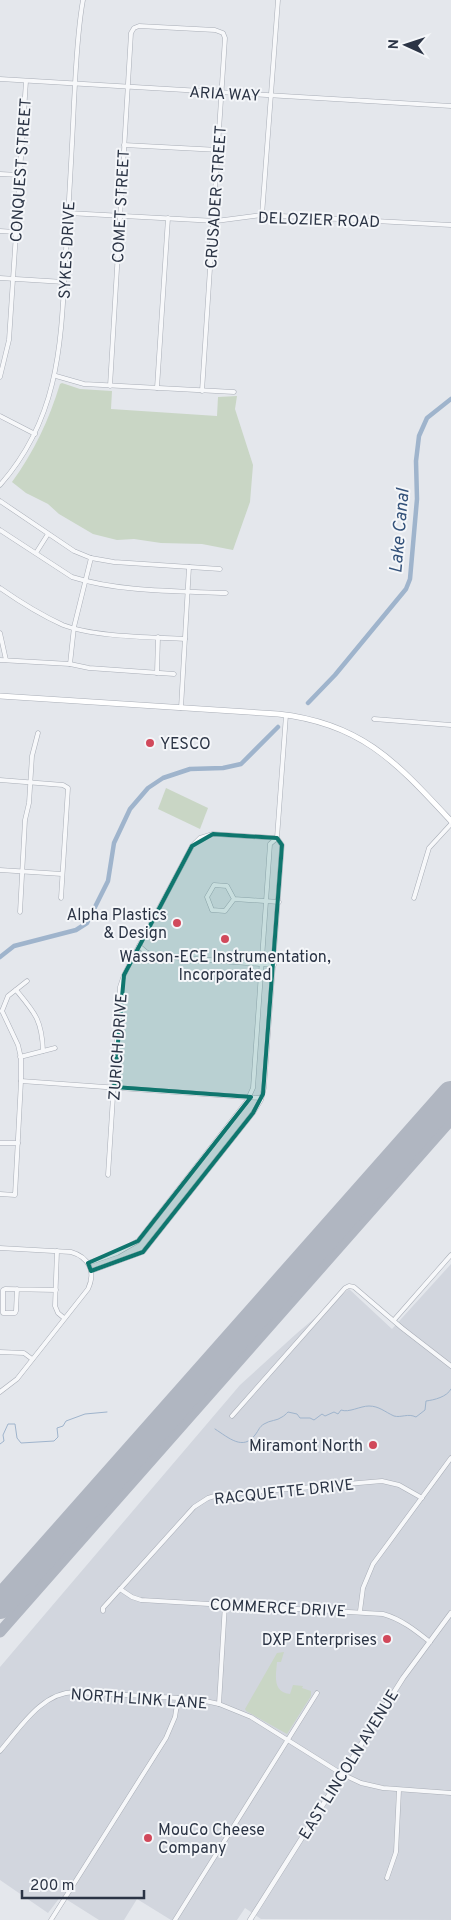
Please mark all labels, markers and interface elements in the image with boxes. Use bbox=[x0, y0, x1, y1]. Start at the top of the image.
north arrow bbox=[381, 20, 431, 70]
text: N bbox=[386, 39, 403, 50]
street label: ARIA WAY bbox=[189, 83, 261, 107]
street label: CONQUEST STREET bbox=[7, 97, 37, 243]
street label: CRUSADER STREET bbox=[202, 125, 232, 269]
street label: COMET STREET bbox=[109, 149, 135, 264]
street label: SYKES DRIVE bbox=[55, 201, 81, 300]
street label: DELOZIER ROAD bbox=[257, 209, 380, 233]
water label: Lake Canal bbox=[385, 486, 416, 574]
place label: YESCO bbox=[160, 735, 211, 755]
marker: YESCO bbox=[144, 737, 156, 749]
place label: Alpha Plastics & Design bbox=[66, 906, 167, 944]
marker: Alpha Plastics & Design bbox=[171, 917, 183, 929]
marker: Wasson-ECE Instrumentation, Incorporated bbox=[219, 933, 231, 945]
place label: Wasson-ECE Instrumentation, Incorporated bbox=[119, 948, 331, 986]
street label: ZURICH DRIVE bbox=[105, 993, 133, 1101]
place label: Miramont North bbox=[249, 1437, 363, 1457]
marker: Miramont North bbox=[367, 1439, 379, 1451]
street label: RACQUETTE DRIVE bbox=[213, 1476, 355, 1510]
street label: COMMERCE DRIVE bbox=[209, 1595, 347, 1623]
place label: DXP Enterprises bbox=[262, 1631, 377, 1651]
marker: DXP Enterprises bbox=[381, 1633, 393, 1645]
street label: NORTH LINK LANE bbox=[70, 1685, 208, 1715]
street label: EAST LINCOLN AVENUE bbox=[295, 1687, 404, 1844]
place label: MouCo Cheese Company bbox=[158, 1821, 265, 1859]
marker: MouCo Cheese Company bbox=[142, 1832, 154, 1844]
scale bar bbox=[22, 1868, 145, 1900]
text: 200 m bbox=[30, 1877, 75, 1896]

